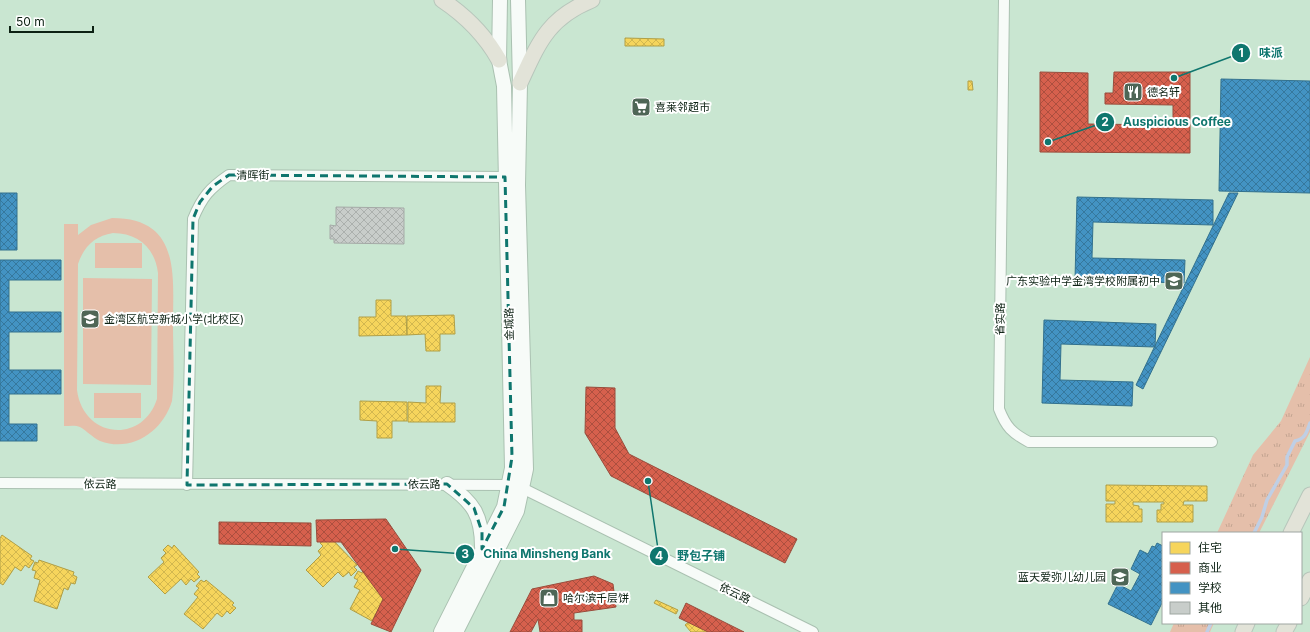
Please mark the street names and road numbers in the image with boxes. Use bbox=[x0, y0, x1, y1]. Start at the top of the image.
street label: 清晖街 bbox=[236, 168, 270, 182]
street label: 省实路 bbox=[993, 302, 1007, 336]
street label: 金城路 bbox=[502, 307, 516, 341]
street label: 依云路 bbox=[83, 477, 117, 491]
street label: 依云路 bbox=[408, 477, 441, 491]
street label: 依云路 bbox=[717, 579, 753, 607]

